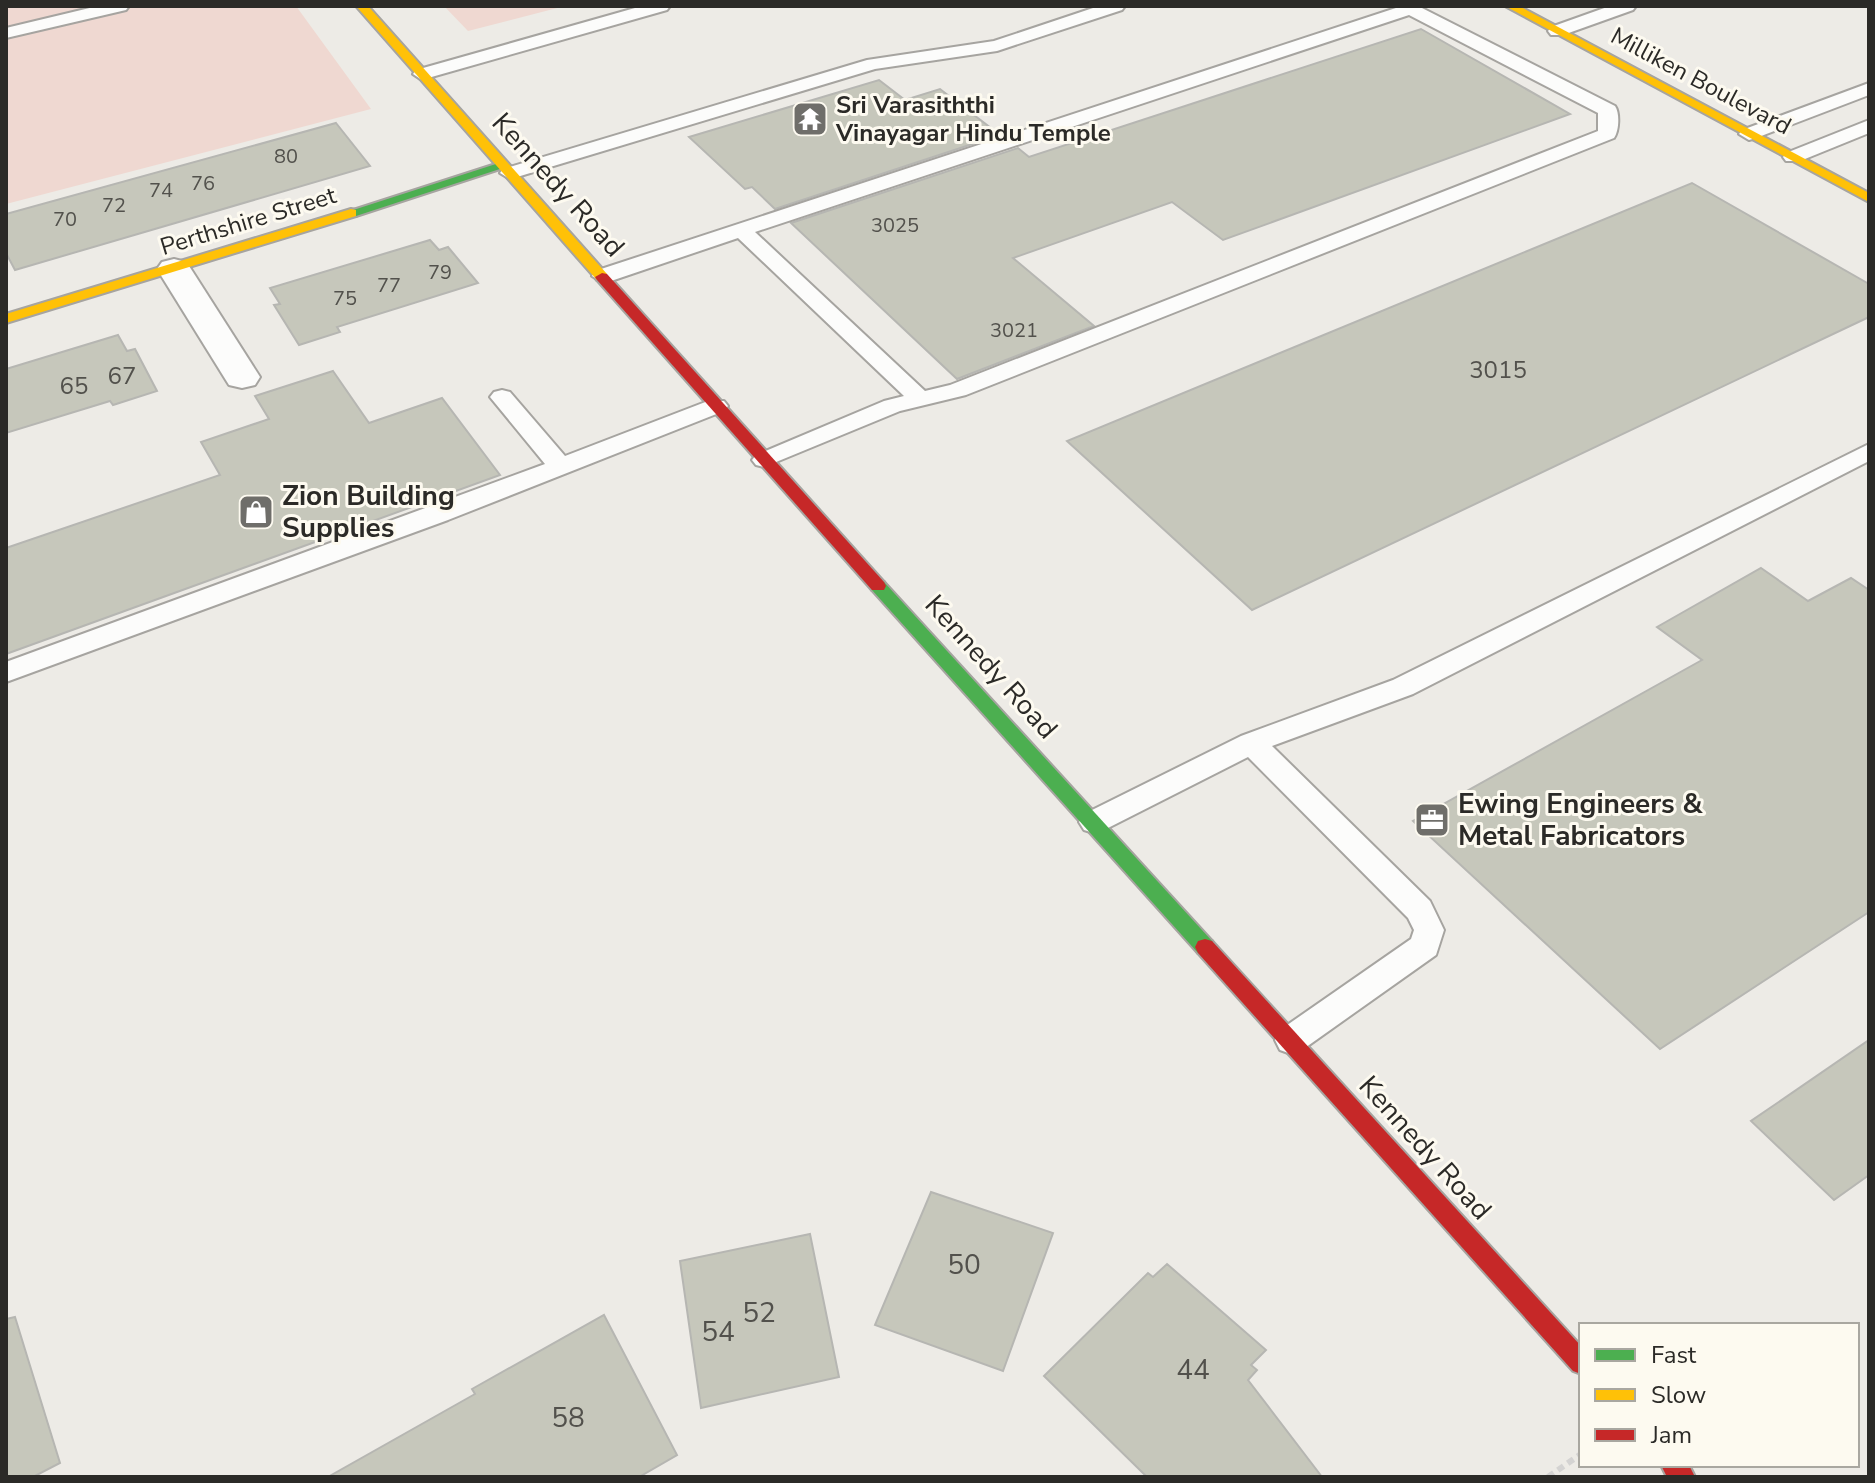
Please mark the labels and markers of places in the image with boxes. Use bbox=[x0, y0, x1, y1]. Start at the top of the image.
place label: Sri Varasiththi Vinayagar Hindu Temple bbox=[835, 89, 1111, 149]
temple icon: Sri Varasiththi Vinayagar Hindu Temple bbox=[791, 100, 829, 138]
place label: Zion Building Supplies bbox=[282, 477, 455, 547]
shop icon: Zion Building Supplies bbox=[237, 493, 275, 531]
place label: Ewing Engineers & Metal Fabricators bbox=[1458, 785, 1703, 855]
office icon: Ewing Engineers & Metal Fabricators bbox=[1413, 801, 1451, 839]

